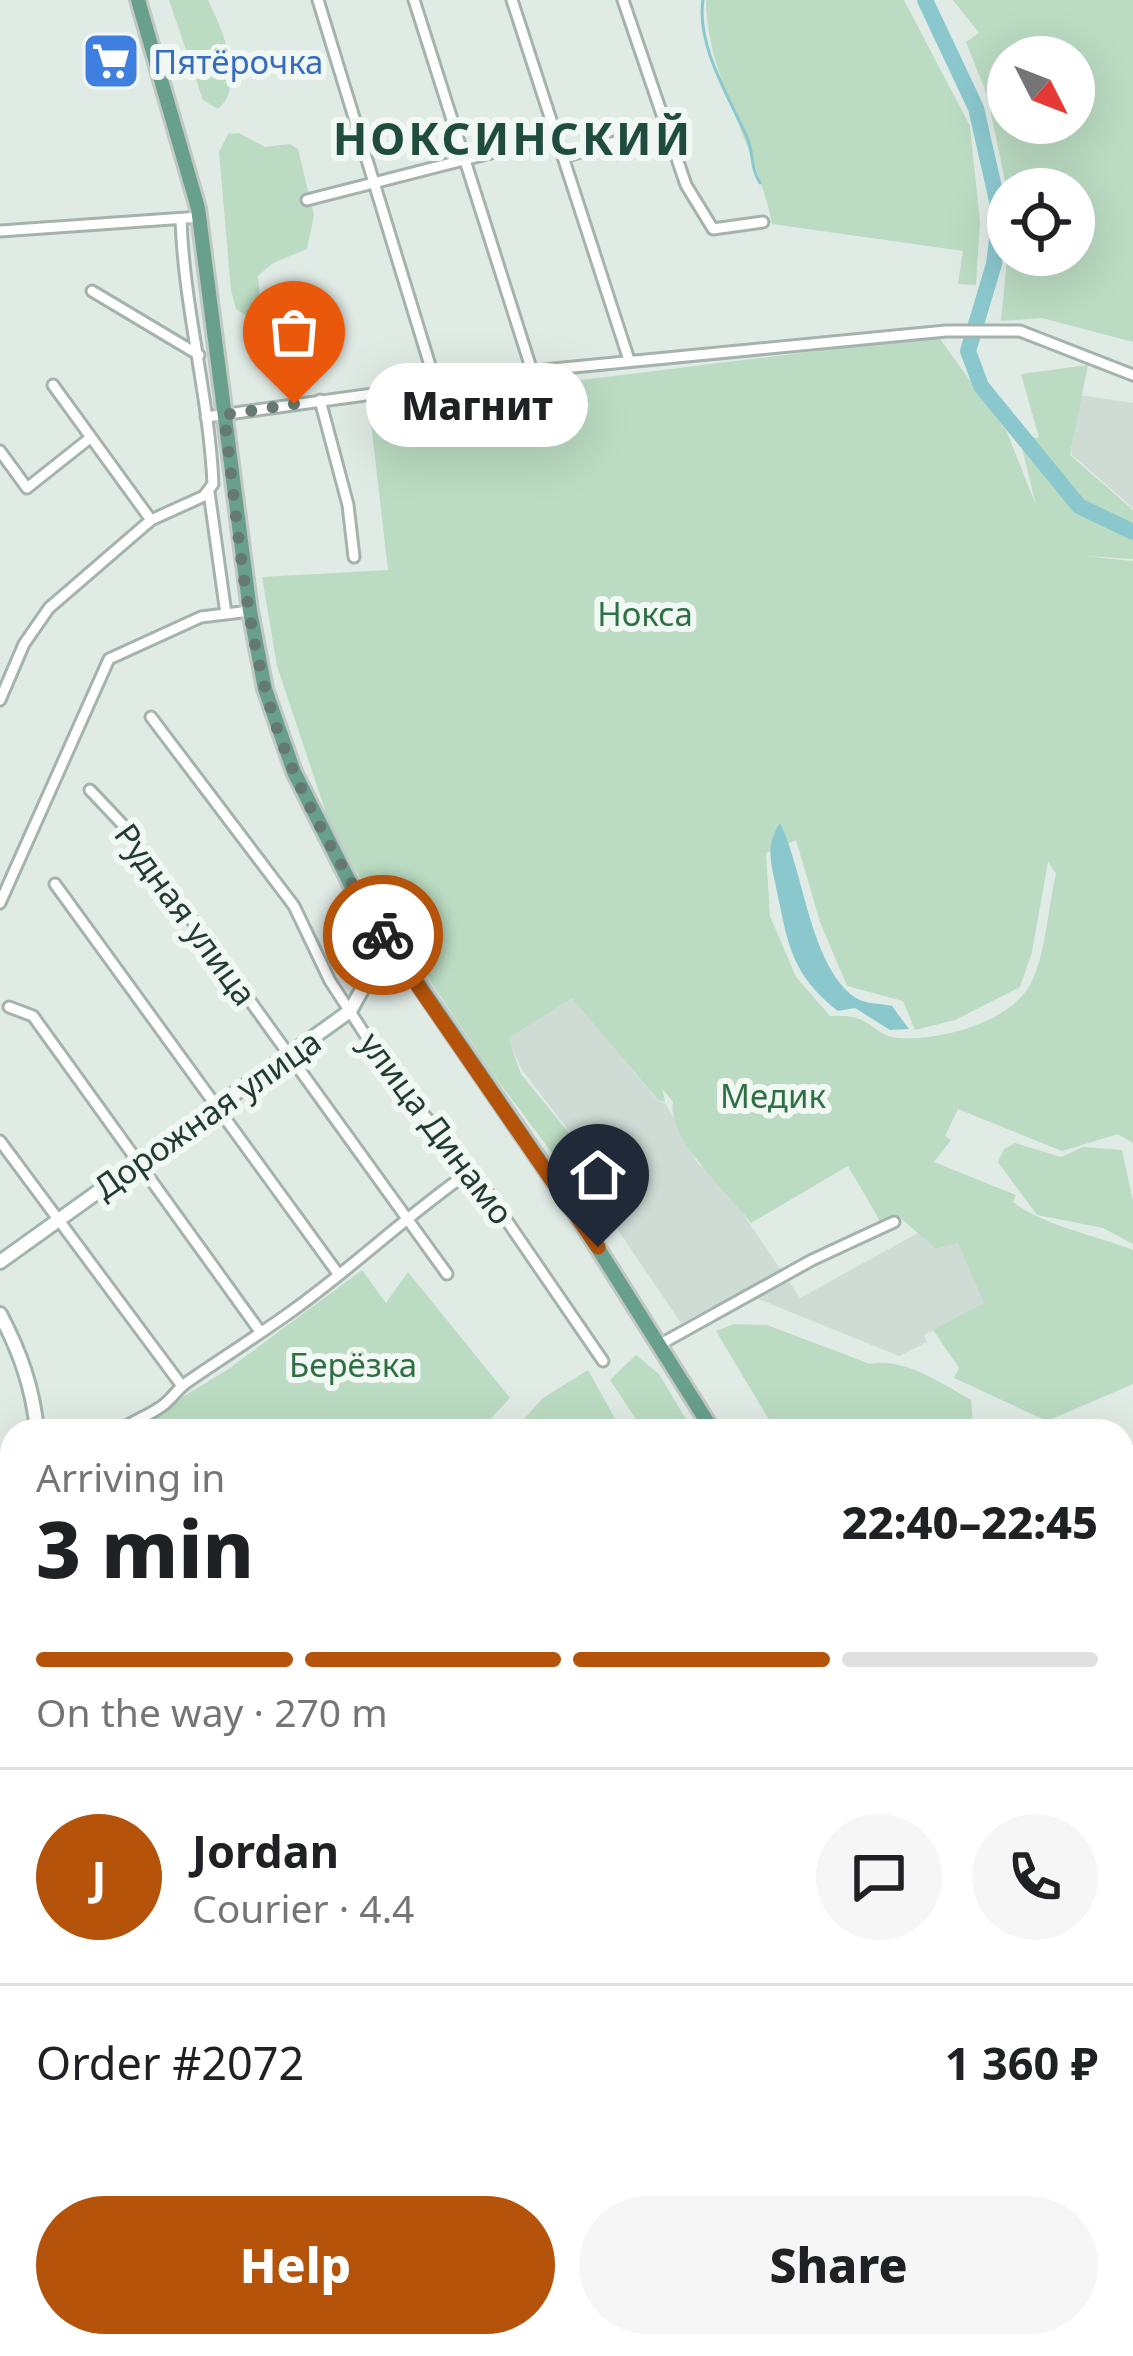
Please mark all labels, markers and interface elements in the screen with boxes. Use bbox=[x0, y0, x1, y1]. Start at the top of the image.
supermarket icon: Пятёрочка bbox=[80, 30, 142, 92]
north arrow bbox=[987, 36, 1095, 144]
map controls bbox=[987, 36, 1095, 276]
place label: Пятёрочка bbox=[153, 39, 323, 84]
district label: НОКСИНСКИЙ bbox=[333, 107, 693, 168]
button: locate bbox=[987, 168, 1095, 276]
pin bbox=[243, 281, 345, 404]
icon: bag bbox=[261, 299, 327, 365]
callout: Магнит bbox=[366, 362, 588, 446]
text: Магнит bbox=[401, 378, 553, 431]
park label: Нокса bbox=[597, 591, 693, 636]
street label: Рудная улица bbox=[105, 814, 267, 1014]
courier bbox=[323, 875, 443, 995]
icon: bike bbox=[350, 902, 416, 968]
street label: Дорожная улица bbox=[85, 1019, 329, 1209]
street label: улица Динамо bbox=[350, 1023, 524, 1233]
park label: Медик bbox=[720, 1073, 826, 1118]
pin bbox=[547, 1124, 649, 1247]
icon: home bbox=[565, 1142, 631, 1208]
park label: Берёзка bbox=[289, 1342, 417, 1387]
text: Arriving in bbox=[36, 1450, 225, 1503]
text: 22:40–22:45 bbox=[842, 1491, 1098, 1552]
text: 3 min bbox=[36, 1495, 254, 1601]
text: On the way · 270 m bbox=[36, 1685, 388, 1738]
button: chat bbox=[816, 1814, 942, 1940]
button: phone bbox=[972, 1814, 1098, 1940]
text: Jordan bbox=[192, 1820, 339, 1881]
text: J bbox=[92, 1846, 106, 1907]
text: Courier · 4.4 bbox=[192, 1881, 414, 1934]
text: Order #2072 bbox=[36, 2032, 304, 2093]
text: 1 360 ₽ bbox=[945, 2032, 1098, 2093]
button: Help bbox=[36, 2196, 555, 2334]
button: Share bbox=[579, 2196, 1098, 2334]

